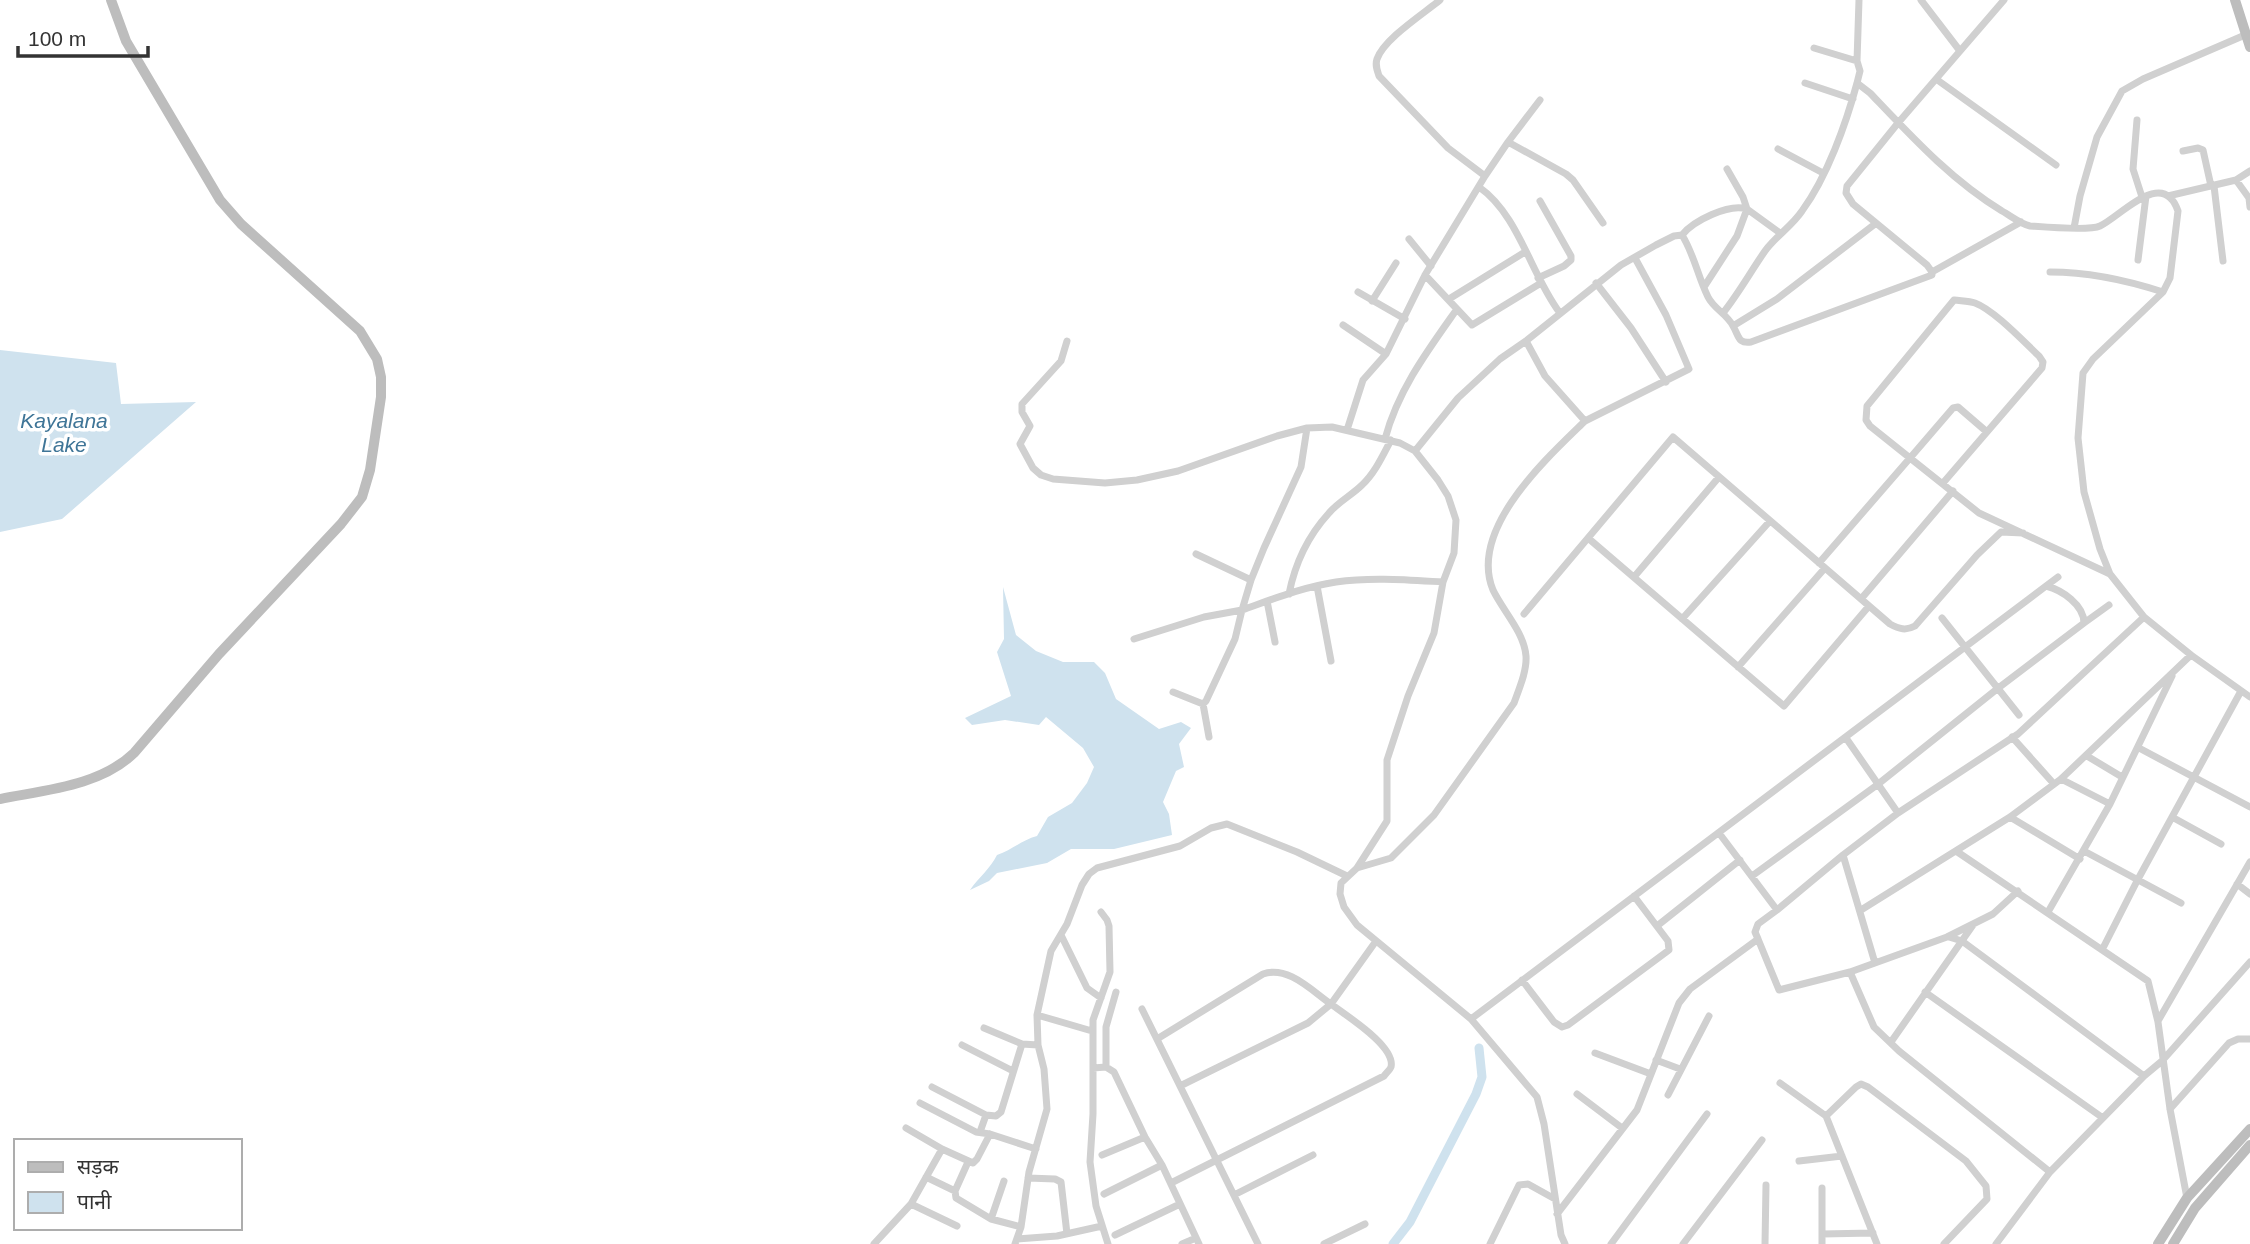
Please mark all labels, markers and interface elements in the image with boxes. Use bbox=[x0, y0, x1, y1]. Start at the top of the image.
scale bar bbox=[18, 14, 147, 58]
text: 100 m bbox=[28, 27, 86, 50]
water label: Kayalana Lake bbox=[20, 409, 108, 456]
legend bbox=[14, 1139, 242, 1230]
text: सड़क bbox=[77, 1155, 119, 1178]
text: पानी bbox=[77, 1190, 112, 1213]

